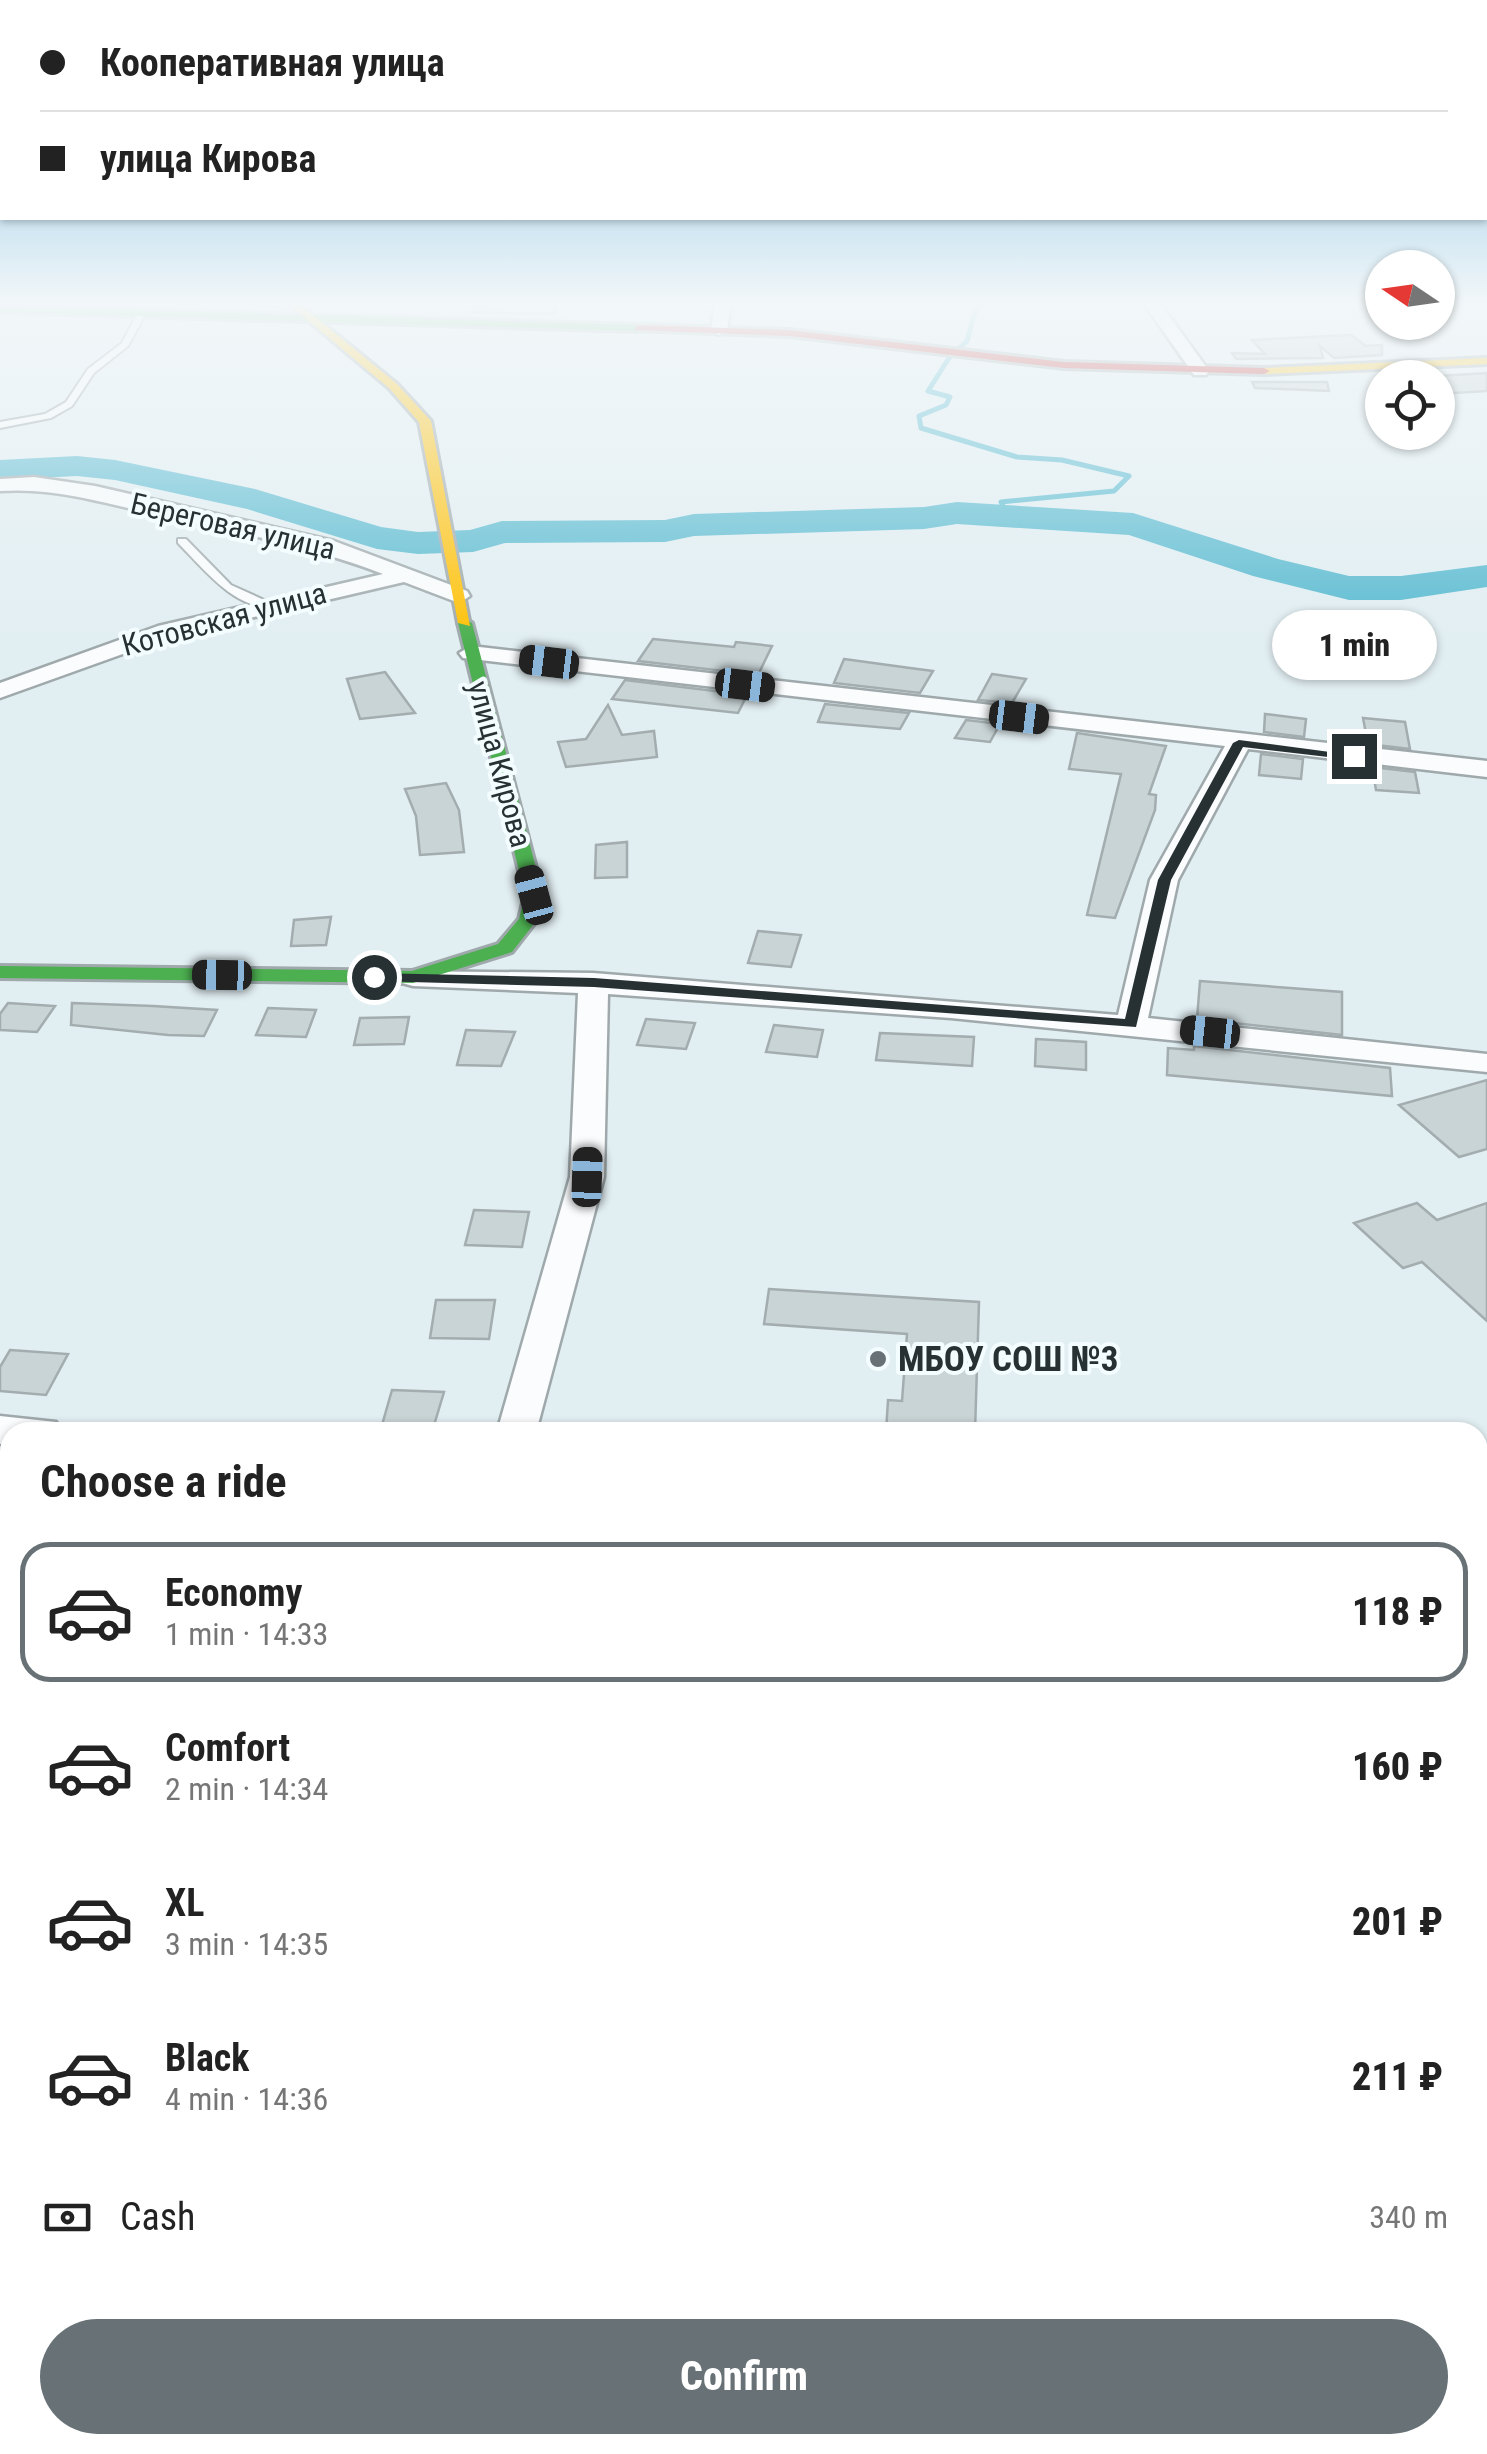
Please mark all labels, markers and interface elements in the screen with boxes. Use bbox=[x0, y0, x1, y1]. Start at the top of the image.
text: Кооперативная улица bbox=[100, 41, 445, 85]
text: улица Кирова bbox=[100, 137, 316, 181]
north arrow bbox=[1365, 250, 1455, 340]
map controls bbox=[1365, 250, 1455, 450]
button: locate bbox=[1365, 360, 1455, 450]
street label: Береговая улица bbox=[127, 485, 339, 567]
street label: Котовская улица bbox=[118, 575, 330, 663]
callout: 1 min bbox=[1272, 611, 1436, 681]
text: 1 min bbox=[1319, 626, 1390, 664]
car bbox=[517, 643, 581, 681]
car bbox=[713, 666, 777, 704]
street label: улица Кирова bbox=[461, 677, 539, 851]
car bbox=[987, 698, 1051, 736]
route end bbox=[1332, 734, 1377, 779]
car bbox=[512, 862, 556, 928]
route start bbox=[352, 955, 397, 1000]
car bbox=[192, 959, 252, 991]
car bbox=[1179, 1014, 1241, 1050]
car bbox=[571, 1146, 603, 1208]
place label: МБОУ СОШ №3 bbox=[898, 1339, 1119, 1380]
marker: МБОУ СОШ №3 bbox=[867, 1348, 889, 1370]
text: Choose a ride bbox=[40, 1455, 287, 1508]
icon: car bbox=[45, 1567, 135, 1657]
text: Economy bbox=[165, 1571, 302, 1615]
text: 118 ₽ bbox=[1352, 1590, 1443, 1634]
text: 1 min · 14:33 bbox=[165, 1615, 328, 1653]
icon: car bbox=[45, 1722, 135, 1812]
text: Comfort bbox=[165, 1726, 290, 1770]
text: 160 ₽ bbox=[1352, 1745, 1443, 1789]
text: 2 min · 14:34 bbox=[165, 1770, 328, 1808]
icon: car bbox=[45, 1877, 135, 1967]
text: XL bbox=[165, 1881, 204, 1925]
text: 201 ₽ bbox=[1352, 1900, 1443, 1944]
text: 3 min · 14:35 bbox=[165, 1925, 328, 1963]
icon: car bbox=[45, 2032, 135, 2122]
text: Black bbox=[165, 2036, 249, 2080]
text: 211 ₽ bbox=[1352, 2055, 1443, 2099]
text: 4 min · 14:36 bbox=[165, 2080, 328, 2118]
icon: cash bbox=[40, 2190, 95, 2245]
text: Cash bbox=[120, 2195, 195, 2239]
text: 340 m bbox=[1369, 2198, 1448, 2236]
button: Confirm bbox=[40, 2319, 1448, 2434]

